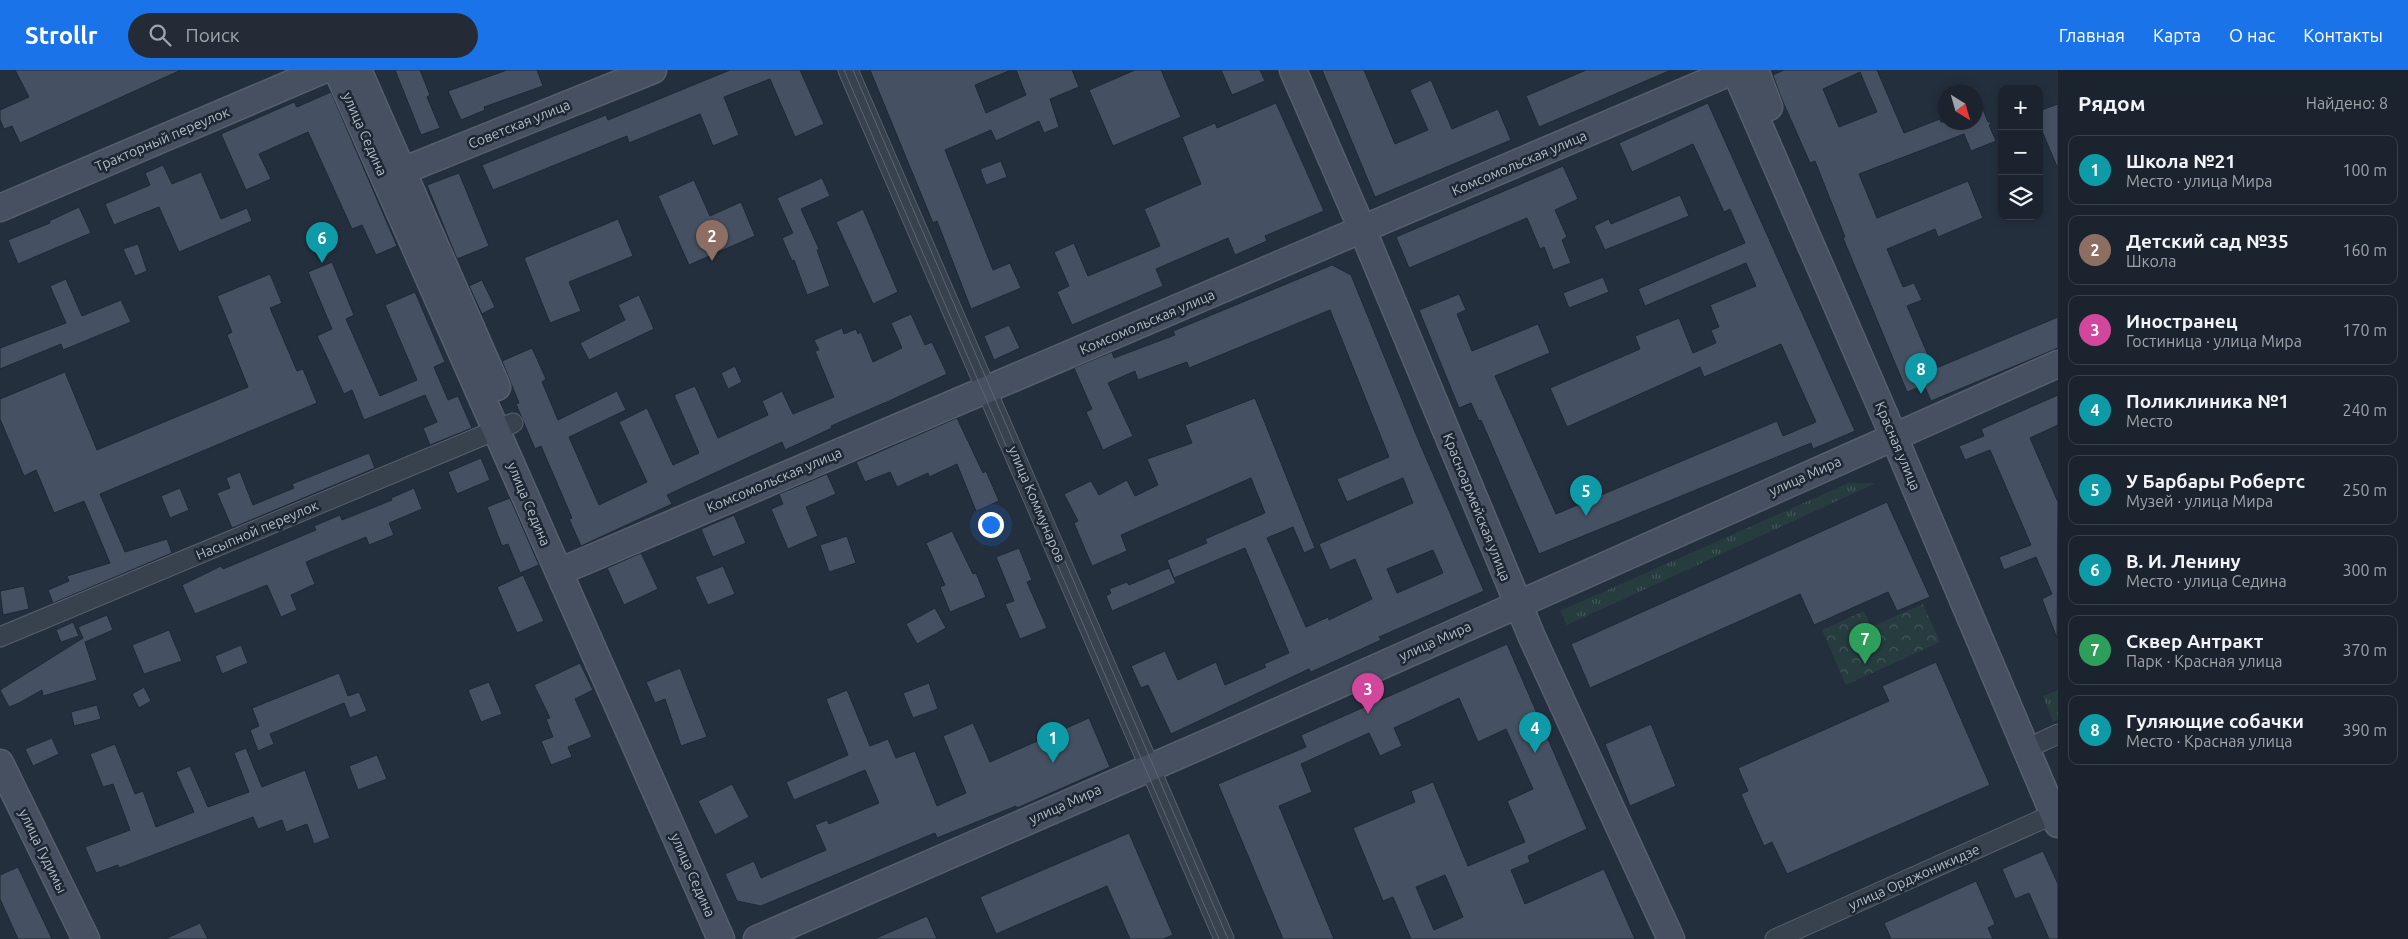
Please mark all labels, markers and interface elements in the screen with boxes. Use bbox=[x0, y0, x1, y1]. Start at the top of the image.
search box bbox=[128, 13, 478, 58]
icon: search bbox=[146, 21, 174, 49]
text: Strollr bbox=[25, 22, 98, 49]
text: Поиск bbox=[186, 24, 240, 46]
text: Главная bbox=[2059, 25, 2125, 45]
text: Карта bbox=[2153, 25, 2201, 45]
text: О нас bbox=[2229, 25, 2275, 45]
text: Контакты bbox=[2303, 25, 2383, 45]
north arrow bbox=[1938, 85, 1983, 130]
map controls bbox=[1998, 85, 2043, 220]
button: + bbox=[1998, 85, 2043, 130]
street label: улица Седина bbox=[339, 90, 391, 178]
text: Рядом bbox=[2078, 91, 2146, 115]
text: Найдено: 8 bbox=[2306, 94, 2388, 112]
street label: Советская улица bbox=[466, 96, 572, 152]
street label: Тракторный переулок bbox=[92, 103, 232, 175]
street label: Комсомольская улица bbox=[1449, 127, 1589, 199]
button: − bbox=[1998, 130, 2043, 175]
text: Школа №21 bbox=[2126, 150, 2236, 172]
text: 1 bbox=[2090, 161, 2100, 179]
text: 100 m bbox=[2342, 161, 2387, 179]
text: Место · улица Мира bbox=[2126, 172, 2273, 190]
button: layers bbox=[1998, 175, 2043, 220]
pin: 2 bbox=[696, 220, 728, 261]
pin: 6 bbox=[306, 222, 338, 263]
text: Детский сад №35 bbox=[2126, 230, 2289, 252]
text: 2 bbox=[2090, 241, 2100, 259]
text: 160 m bbox=[2342, 241, 2387, 259]
text: Школа bbox=[2126, 252, 2176, 270]
street label: Комсомольская улица bbox=[1077, 286, 1217, 358]
text: Иностранец bbox=[2126, 310, 2237, 332]
text: 3 bbox=[2090, 321, 2100, 339]
text: 170 m bbox=[2342, 321, 2387, 339]
text: Гостиница · улица Мира bbox=[2126, 332, 2302, 350]
pin: 8 bbox=[1905, 353, 1937, 394]
text: Поликлиника №1 bbox=[2126, 390, 2289, 412]
street label: Красная улица bbox=[1872, 399, 1924, 493]
text: 4 bbox=[2090, 401, 2100, 419]
text: 240 m bbox=[2342, 401, 2387, 419]
text: Место bbox=[2126, 412, 2173, 430]
street label: Красноармейская улица bbox=[1440, 431, 1514, 583]
street label: Комсомольская улица bbox=[704, 444, 844, 516]
street label: улица Коммунаров bbox=[1005, 444, 1069, 564]
street label: улица Мира bbox=[1766, 453, 1844, 499]
street label: улица Седина bbox=[504, 460, 554, 548]
text: У Барбары Робертс bbox=[2126, 470, 2305, 492]
pin: 5 bbox=[1570, 475, 1602, 516]
text: 5 bbox=[2090, 481, 2100, 499]
text: 250 m bbox=[2342, 481, 2387, 499]
text: Музей · улица Мира bbox=[2126, 492, 2273, 510]
street label: Насыпной переулок bbox=[193, 497, 321, 563]
your location bbox=[978, 512, 1004, 538]
text: В. И. Ленину bbox=[2126, 550, 2241, 572]
text: 6 bbox=[2090, 561, 2100, 579]
text: 300 m bbox=[2342, 561, 2387, 579]
text: Место · улица Седина bbox=[2126, 572, 2287, 590]
street label: улица Мира bbox=[1396, 618, 1474, 664]
pin: 7 bbox=[1849, 623, 1881, 664]
text: Сквер Антракт bbox=[2126, 630, 2263, 652]
text: 7 bbox=[2090, 641, 2100, 659]
text: 370 m bbox=[2342, 641, 2387, 659]
text: Парк · Красная улица bbox=[2126, 652, 2283, 670]
pin: 3 bbox=[1352, 673, 1384, 714]
text: Гуляющие собачки bbox=[2126, 710, 2304, 732]
pin: 4 bbox=[1519, 712, 1551, 753]
text: 8 bbox=[2090, 721, 2100, 739]
text: 390 m bbox=[2342, 721, 2387, 739]
pin: 1 bbox=[1037, 722, 1069, 763]
text: Место · Красная улица bbox=[2126, 732, 2293, 750]
street label: улица Мира bbox=[1026, 781, 1104, 827]
street label: улица Гудимы bbox=[16, 806, 70, 896]
street label: улица Седина bbox=[667, 831, 719, 919]
street label: улица Орджоникидзе bbox=[1846, 841, 1982, 913]

